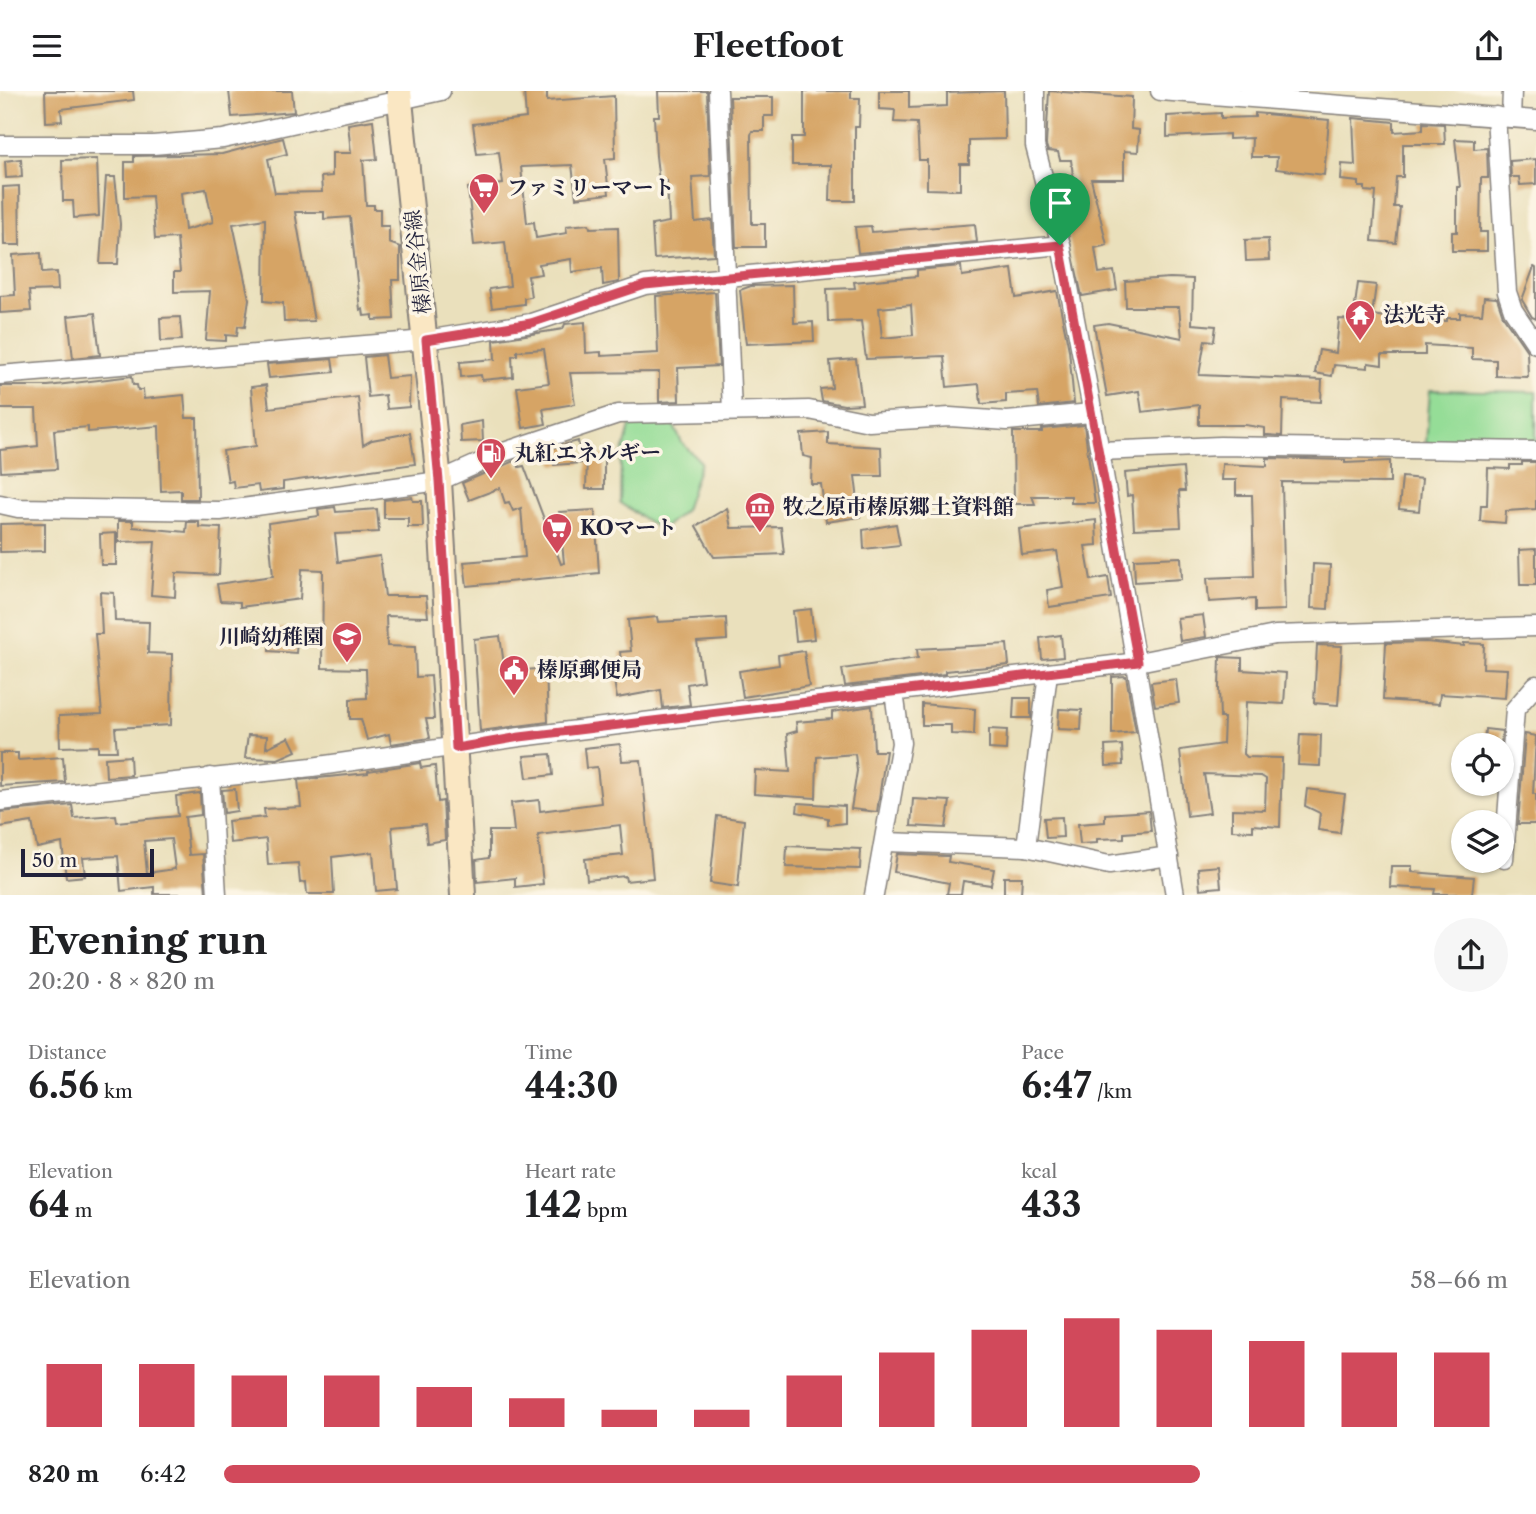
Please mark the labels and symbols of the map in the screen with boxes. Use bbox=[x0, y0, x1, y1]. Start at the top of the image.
supermarket icon: ファミリーマート bbox=[467, 171, 501, 215]
pin bbox=[1030, 173, 1090, 245]
place label: ファミリーマート bbox=[507, 175, 675, 200]
street label: 榛原金谷線 bbox=[400, 209, 435, 316]
temple icon: 法光寺 bbox=[1343, 298, 1377, 342]
place label: 法光寺 bbox=[1383, 302, 1446, 327]
fuel station icon: 丸紅エネルギー bbox=[474, 436, 508, 480]
place label: 丸紅エネルギー bbox=[514, 440, 661, 465]
museum icon: 牧之原市榛原郷土資料館 bbox=[743, 490, 777, 534]
place label: 牧之原市榛原郷土資料館 bbox=[783, 494, 1014, 519]
supermarket icon: KOマート bbox=[540, 511, 574, 555]
place label: KOマート bbox=[580, 515, 677, 540]
school or university icon: 川崎幼稚園 bbox=[330, 620, 364, 664]
place label: 川崎幼稚園 bbox=[219, 624, 324, 649]
public building icon: 榛原郵便局 bbox=[497, 653, 531, 697]
place label: 榛原郵便局 bbox=[537, 657, 642, 682]
scale bar bbox=[21, 845, 154, 877]

